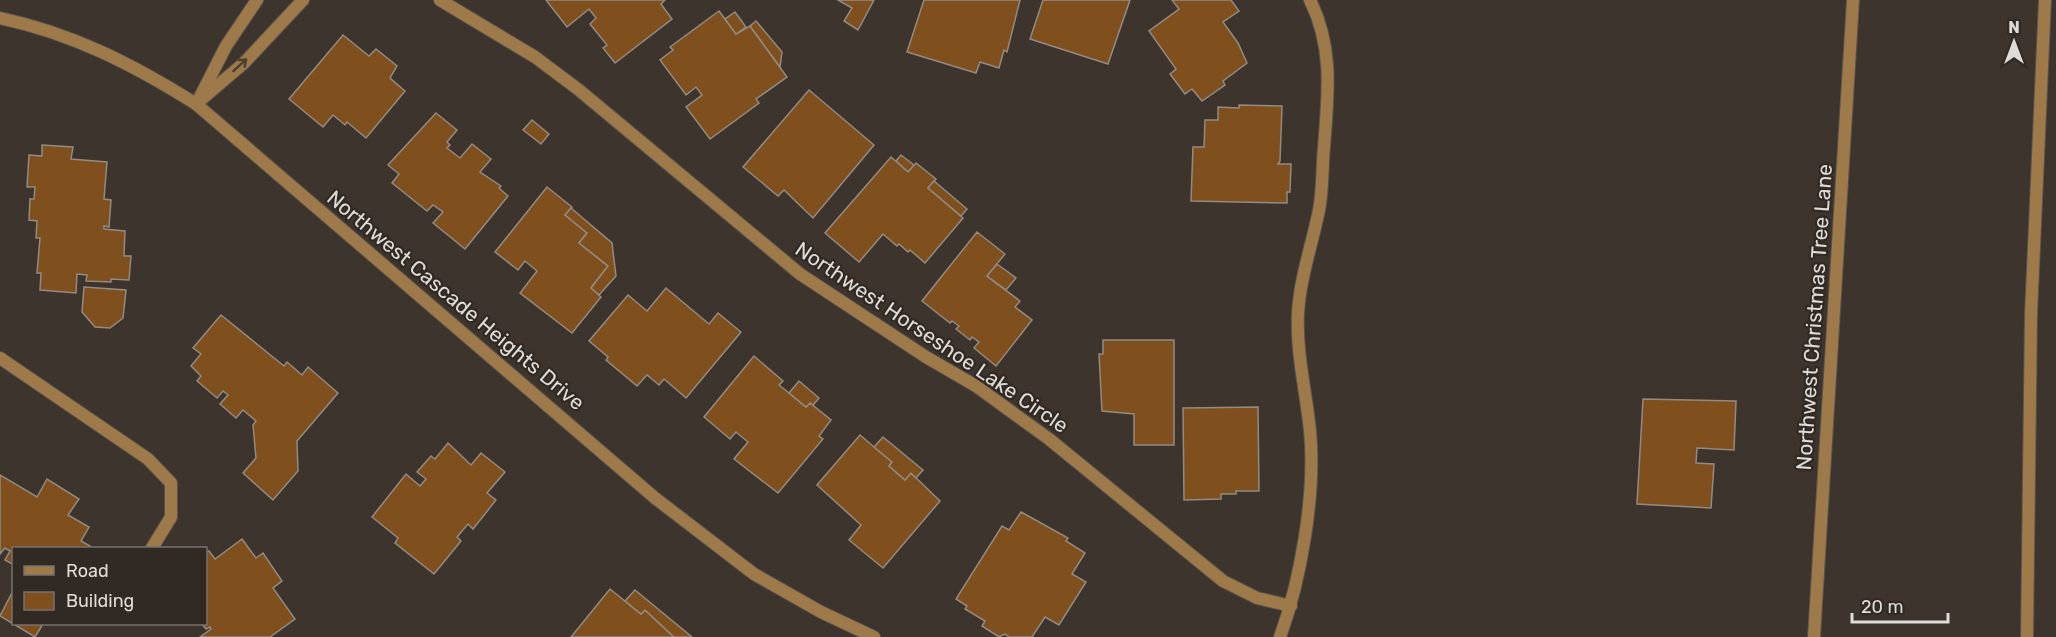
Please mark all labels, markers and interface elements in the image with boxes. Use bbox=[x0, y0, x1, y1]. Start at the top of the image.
north arrow bbox=[1984, 12, 2044, 72]
text: N bbox=[2008, 18, 2020, 37]
one-way arrow bbox=[233, 58, 248, 72]
street label: Northwest Christmas Tree Lane bbox=[1791, 163, 1837, 471]
street label: Northwest Cascade Heights Drive bbox=[322, 185, 590, 415]
street label: Northwest Horseshoe Lake Circle bbox=[791, 236, 1073, 438]
legend bbox=[12, 547, 207, 625]
text: Road bbox=[66, 560, 109, 582]
scale bar bbox=[1852, 586, 1948, 624]
text: Building bbox=[66, 590, 134, 612]
text: 20 m bbox=[1861, 596, 1903, 618]

